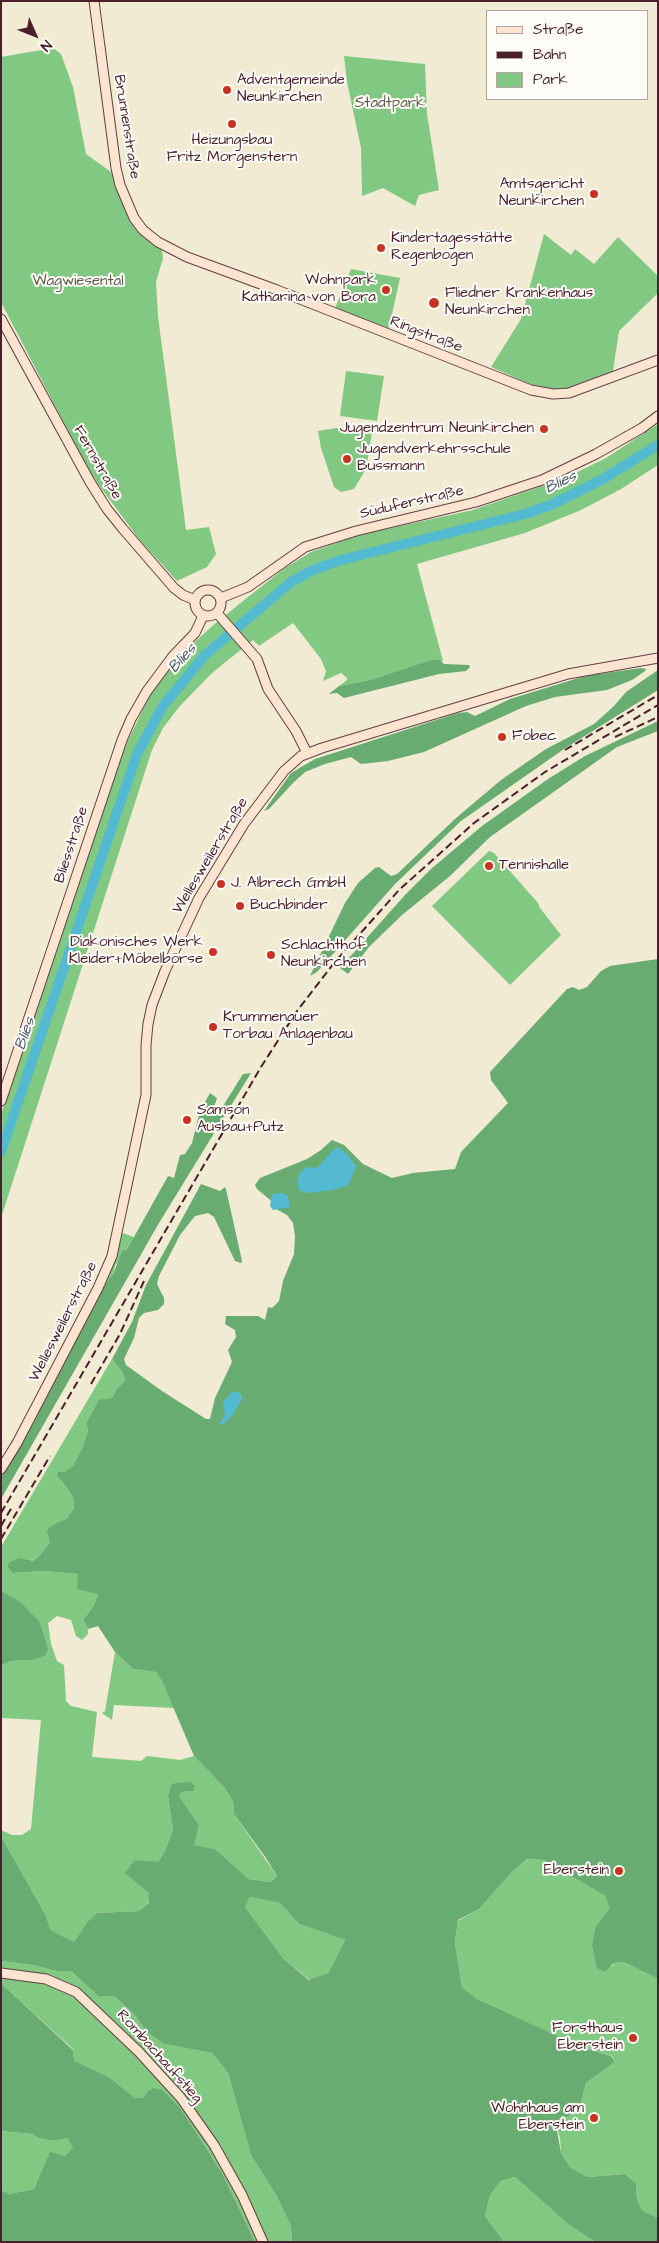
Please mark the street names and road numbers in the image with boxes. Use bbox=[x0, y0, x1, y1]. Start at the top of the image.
street label: Brunnenstraße bbox=[109, 74, 143, 180]
street label: Ringstraße bbox=[387, 313, 465, 357]
street label: Fernstraße bbox=[69, 423, 125, 503]
street label: Süduferstraße bbox=[358, 482, 466, 524]
street label: Wellesweilerstraße bbox=[169, 795, 253, 917]
street label: Bliesstraße bbox=[51, 805, 93, 885]
street label: Wellesweilerstraße bbox=[26, 1259, 102, 1385]
street label: Rombachaufstieg bbox=[112, 2007, 206, 2107]

